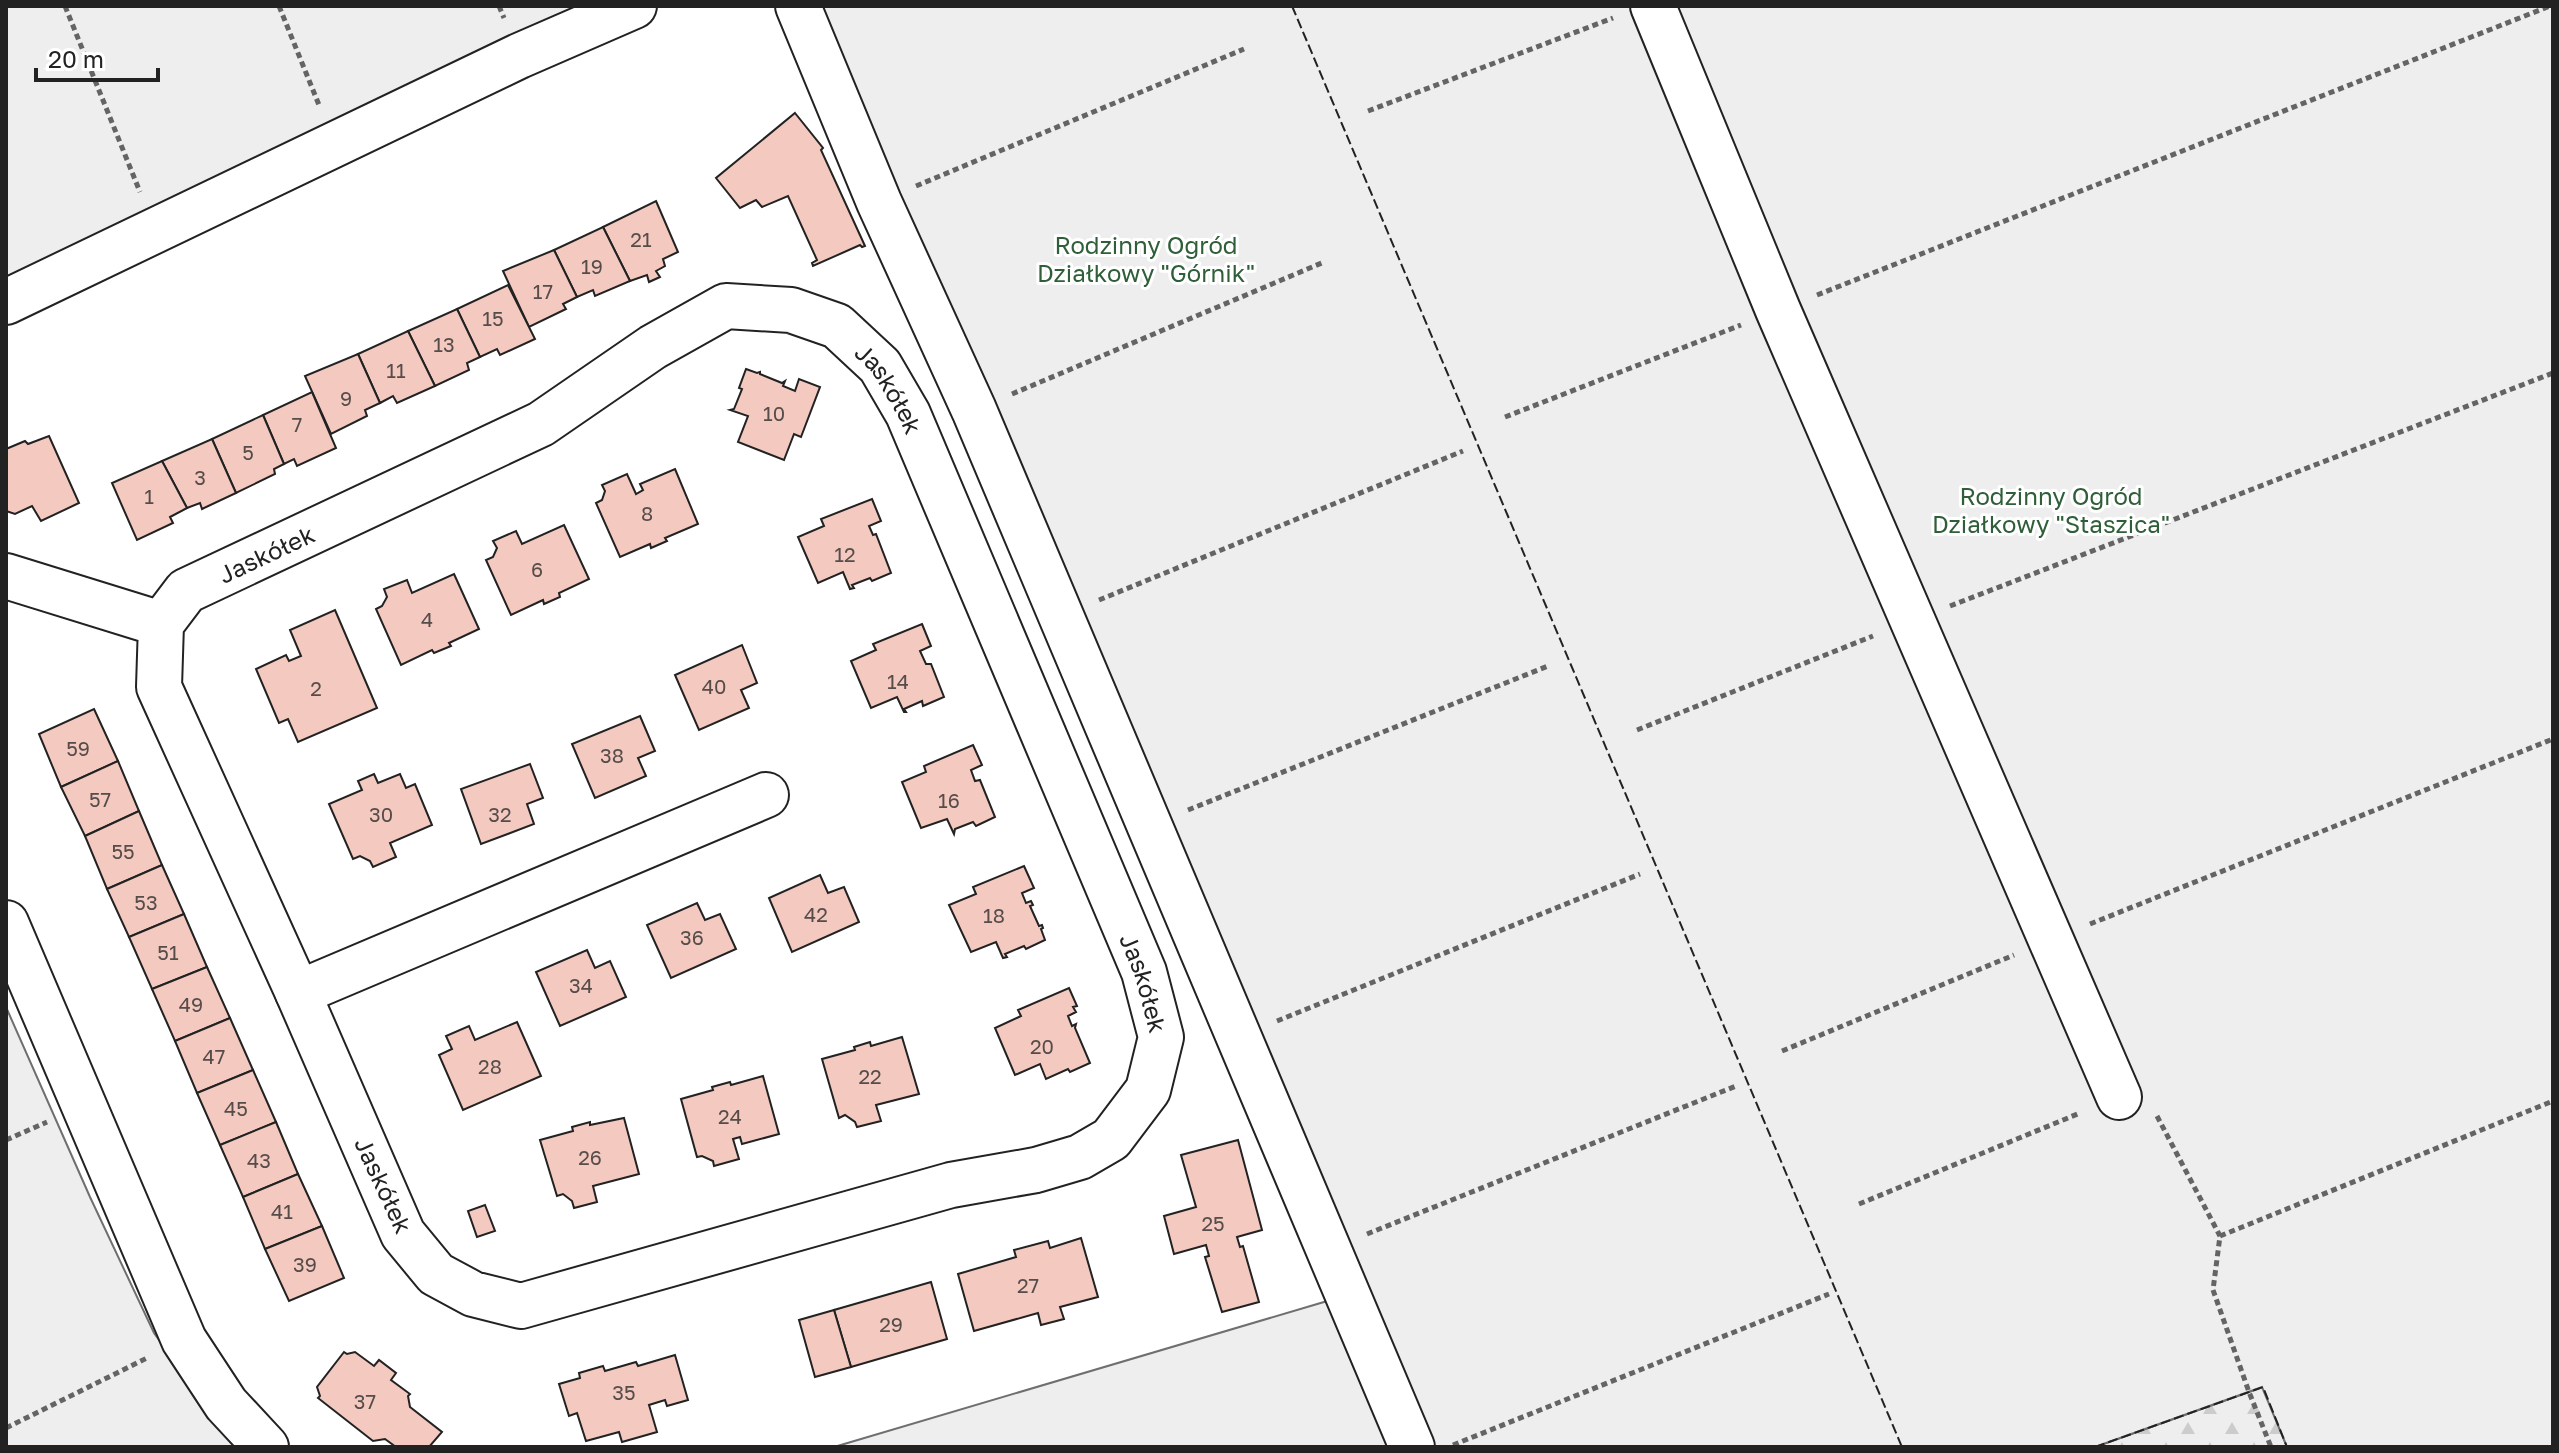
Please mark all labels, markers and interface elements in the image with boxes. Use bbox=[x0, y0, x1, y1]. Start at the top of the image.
scale bar bbox=[36, 32, 158, 82]
text: 20 m bbox=[48, 44, 104, 73]
house number: 21 bbox=[630, 227, 652, 251]
park label: Rodzinny Ogród Działkowy "Górnik" bbox=[1037, 230, 1255, 287]
house number: 19 bbox=[581, 254, 603, 278]
house number: 17 bbox=[533, 279, 553, 303]
house number: 15 bbox=[482, 306, 504, 330]
house number: 13 bbox=[433, 332, 455, 356]
street label: Jaskółek bbox=[850, 337, 929, 438]
house number: 11 bbox=[386, 358, 406, 382]
house number: 9 bbox=[340, 386, 352, 410]
house number: 10 bbox=[763, 401, 785, 425]
house number: 7 bbox=[292, 412, 302, 436]
house number: 5 bbox=[242, 440, 254, 464]
house number: 3 bbox=[194, 465, 206, 489]
park label: Rodzinny Ogród Działkowy "Staszica" bbox=[1932, 481, 2170, 538]
house number: 1 bbox=[144, 484, 154, 508]
house number: 8 bbox=[641, 501, 653, 525]
street label: Jaskółek bbox=[213, 518, 319, 588]
house number: 12 bbox=[834, 542, 856, 566]
house number: 6 bbox=[531, 557, 543, 581]
house number: 4 bbox=[421, 607, 433, 631]
house number: 14 bbox=[887, 669, 909, 693]
house number: 40 bbox=[702, 674, 726, 698]
house number: 2 bbox=[310, 676, 322, 700]
house number: 59 bbox=[66, 736, 90, 760]
house number: 38 bbox=[600, 743, 624, 767]
house number: 57 bbox=[89, 787, 111, 811]
house number: 16 bbox=[938, 788, 960, 812]
house number: 30 bbox=[369, 802, 393, 826]
house number: 32 bbox=[488, 802, 512, 826]
house number: 55 bbox=[111, 839, 135, 863]
house number: 53 bbox=[134, 890, 158, 914]
house number: 42 bbox=[804, 902, 828, 926]
house number: 18 bbox=[983, 903, 1005, 927]
house number: 36 bbox=[680, 925, 704, 949]
street label: Jaskółek bbox=[1115, 929, 1174, 1035]
house number: 51 bbox=[157, 940, 179, 964]
house number: 34 bbox=[569, 973, 593, 997]
house number: 49 bbox=[179, 992, 203, 1016]
house number: 20 bbox=[1030, 1034, 1054, 1058]
house number: 47 bbox=[203, 1044, 225, 1068]
house number: 28 bbox=[478, 1054, 502, 1078]
house number: 22 bbox=[858, 1064, 882, 1088]
house number: 45 bbox=[224, 1096, 248, 1120]
house number: 24 bbox=[718, 1104, 742, 1128]
street label: Jaskółek bbox=[349, 1132, 419, 1238]
house number: 26 bbox=[578, 1145, 602, 1169]
house number: 43 bbox=[247, 1148, 271, 1172]
house number: 41 bbox=[271, 1199, 293, 1223]
house number: 25 bbox=[1201, 1211, 1225, 1235]
house number: 39 bbox=[293, 1252, 317, 1276]
house number: 27 bbox=[1017, 1273, 1039, 1297]
house number: 29 bbox=[879, 1312, 903, 1336]
house number: 35 bbox=[612, 1380, 636, 1404]
house number: 37 bbox=[354, 1389, 376, 1413]

